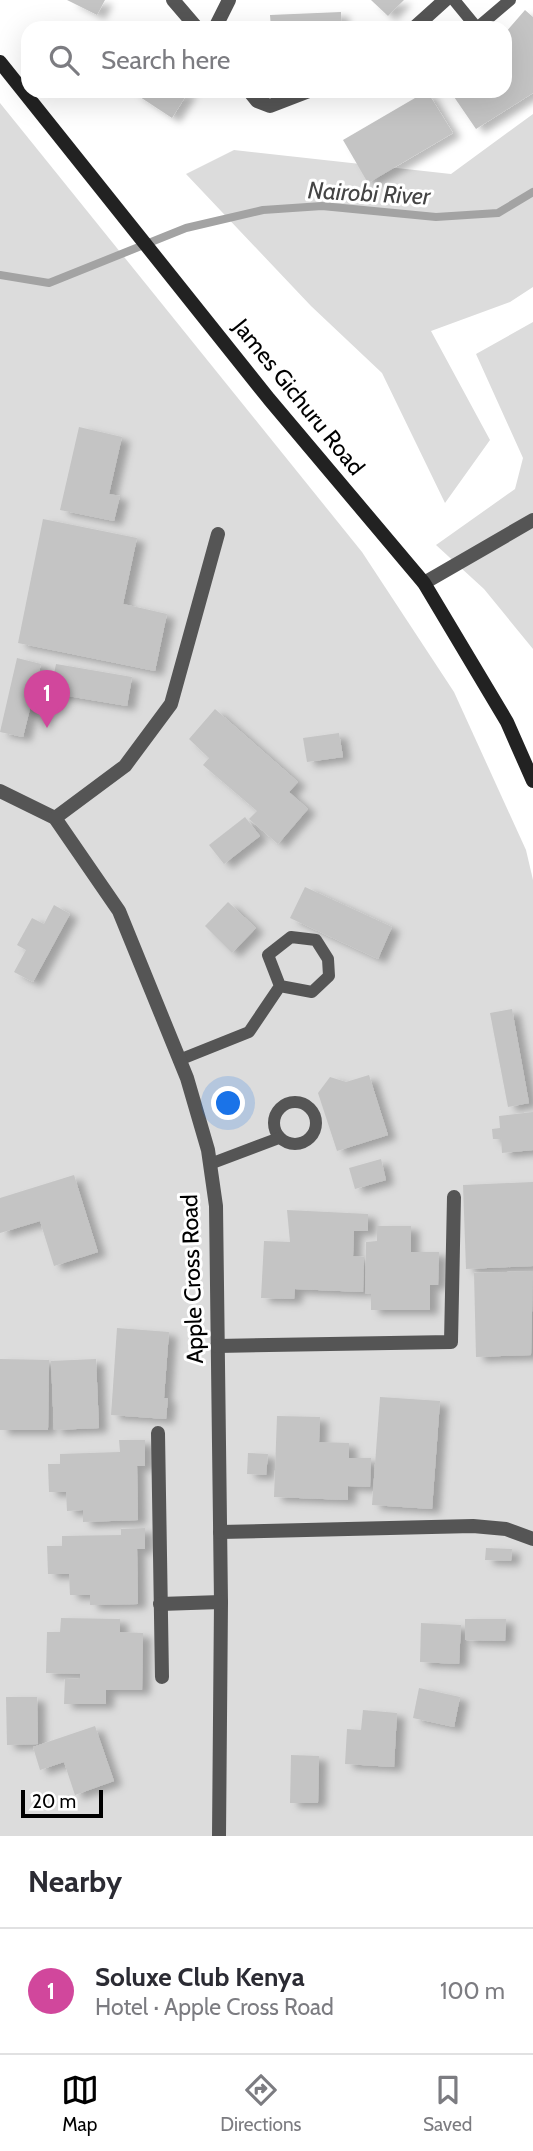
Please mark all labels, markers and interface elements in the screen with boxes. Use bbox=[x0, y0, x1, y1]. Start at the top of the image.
search box bbox=[21, 21, 512, 98]
icon: search bbox=[45, 41, 83, 79]
text: Search here bbox=[101, 44, 230, 76]
water label: Nairobi River bbox=[307, 175, 433, 211]
street label: James Gichuru Road bbox=[227, 312, 371, 481]
pin: 1 bbox=[24, 670, 70, 728]
your location bbox=[211, 1086, 245, 1120]
street label: Apple Cross Road bbox=[175, 1194, 209, 1364]
scale bar bbox=[21, 1787, 103, 1819]
text: 20 m bbox=[32, 1790, 76, 1813]
text: Nearby bbox=[28, 1863, 122, 1900]
text: Soluxe Club Kenya bbox=[95, 1961, 305, 1993]
text: 1 bbox=[47, 1977, 55, 2005]
text: 100 m bbox=[440, 1977, 505, 2005]
text: Hotel · Apple Cross Road bbox=[95, 1993, 334, 2021]
tab: Map bbox=[61, 2071, 99, 2136]
tab: Directions bbox=[220, 2071, 301, 2136]
tab: Saved bbox=[423, 2071, 472, 2136]

